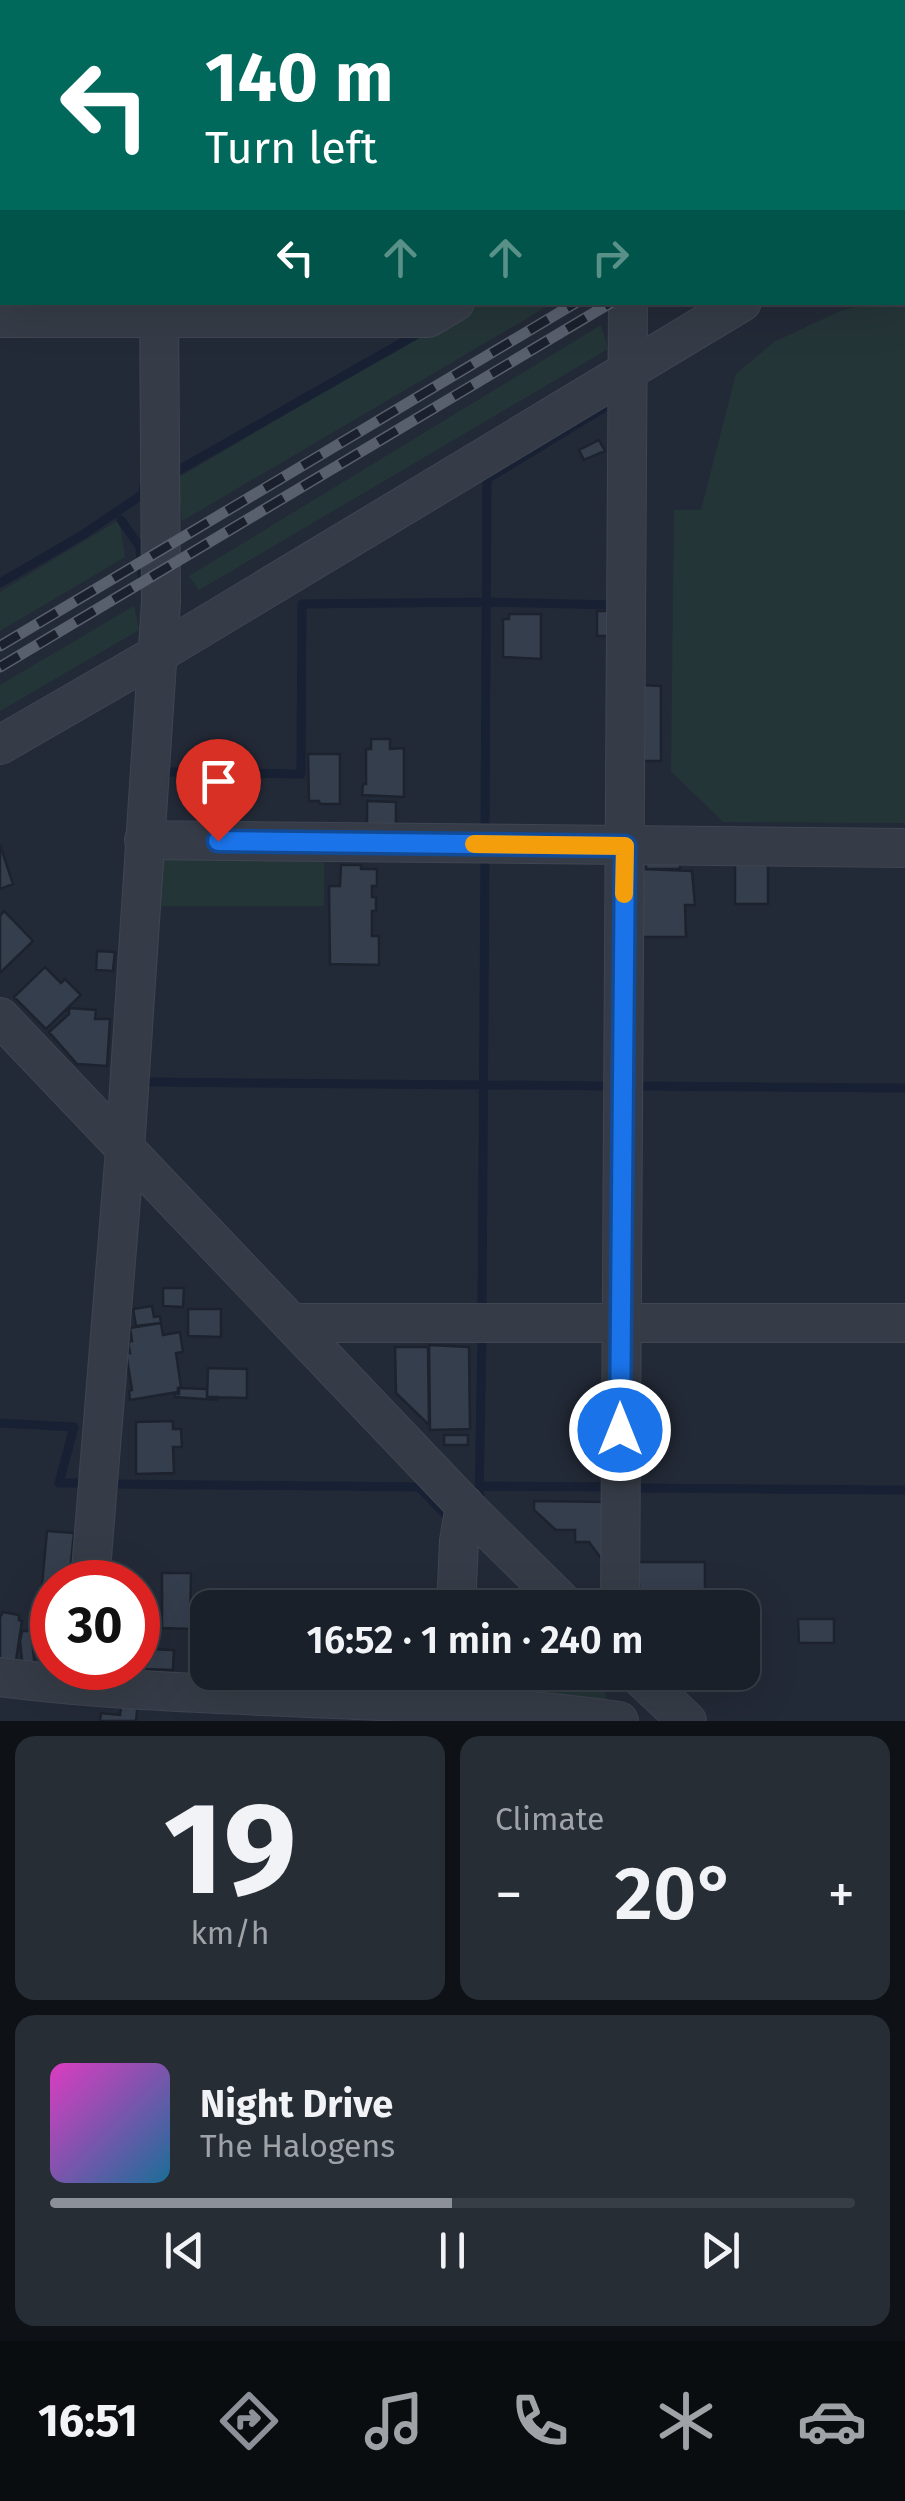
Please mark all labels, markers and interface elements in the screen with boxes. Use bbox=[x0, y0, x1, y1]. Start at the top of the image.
text: 140 m bbox=[205, 36, 394, 120]
icon: left bbox=[40, 40, 170, 170]
text: Turn left bbox=[205, 121, 377, 175]
icon: left bbox=[268, 230, 323, 285]
icon: ahead bbox=[373, 230, 428, 285]
icon: ahead bbox=[478, 230, 533, 285]
icon: right bbox=[583, 230, 638, 285]
pin bbox=[176, 739, 261, 842]
icon: arrive bbox=[191, 754, 246, 809]
position arrow bbox=[568, 1378, 672, 1482]
speed limit sign: 30 bbox=[30, 1560, 160, 1690]
text: 16:52 · 1 min · 240 m bbox=[307, 1617, 643, 1663]
text: 19 bbox=[163, 1771, 297, 1927]
text: Climate bbox=[495, 1800, 604, 1838]
text: 20° bbox=[615, 1849, 735, 1939]
text: − bbox=[495, 1862, 523, 1928]
text: + bbox=[828, 1862, 855, 1928]
text: km/h bbox=[190, 1914, 270, 1952]
text: Night Drive bbox=[200, 2081, 393, 2127]
text: The Halogens bbox=[200, 2127, 395, 2165]
icon: previous bbox=[157, 2223, 212, 2278]
icon: pause bbox=[425, 2223, 480, 2278]
icon: next bbox=[693, 2223, 748, 2278]
icon: directions bbox=[214, 2386, 284, 2456]
icon: music bbox=[359, 2386, 429, 2456]
icon: phone bbox=[505, 2386, 575, 2456]
icon: climate bbox=[651, 2386, 721, 2456]
icon: car bbox=[797, 2386, 867, 2456]
text: 16:51 bbox=[38, 2394, 138, 2448]

